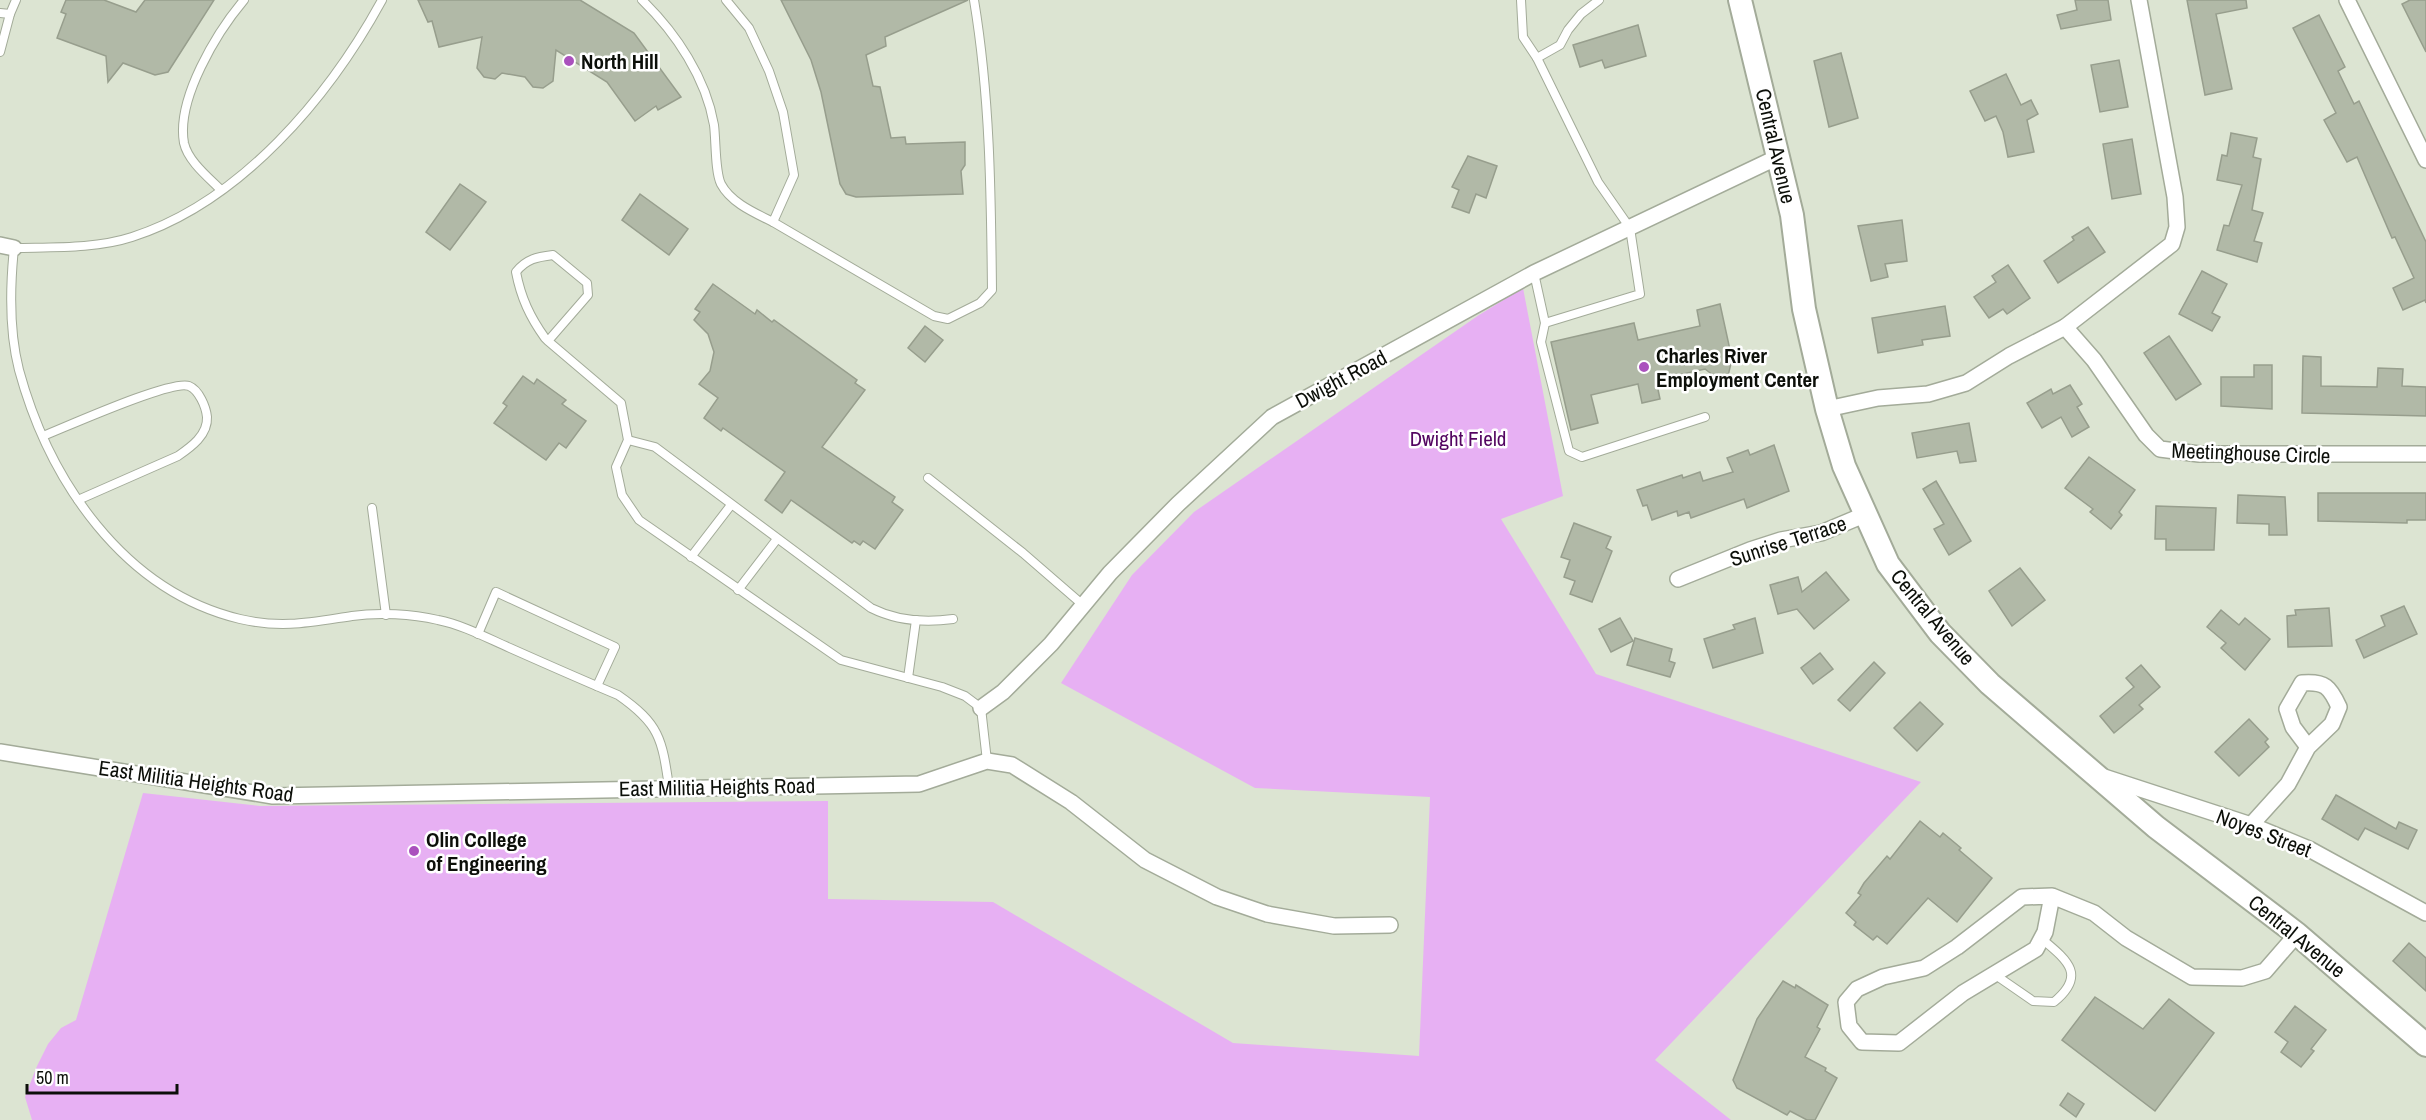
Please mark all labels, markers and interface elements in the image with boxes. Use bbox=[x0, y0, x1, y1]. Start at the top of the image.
place label: North Hill bbox=[581, 47, 659, 76]
marker: North Hill bbox=[562, 54, 576, 68]
street label: Central Avenue bbox=[1749, 86, 1803, 206]
place label: Charles River Employment Center bbox=[1656, 341, 1819, 394]
street label: Dwight Road bbox=[1290, 343, 1392, 415]
marker: Charles River Employment Center bbox=[1637, 360, 1651, 374]
park label: Dwight Field bbox=[1410, 424, 1506, 453]
street label: Meetinghouse Circle bbox=[2171, 436, 2331, 470]
street label: Sunrise Terrace bbox=[1726, 508, 1850, 574]
street label: Central Avenue bbox=[1884, 563, 1982, 671]
street label: East Militia Heights Road bbox=[97, 753, 295, 809]
street label: East Militia Heights Road bbox=[619, 771, 815, 803]
street label: Noyes Street bbox=[2212, 802, 2316, 864]
place label: Olin College of Engineering bbox=[426, 825, 547, 878]
marker: Olin College of Engineering bbox=[407, 844, 421, 858]
street label: Central Avenue bbox=[2242, 888, 2352, 984]
scale bar bbox=[27, 1057, 177, 1095]
text: 50 m bbox=[36, 1065, 69, 1090]

